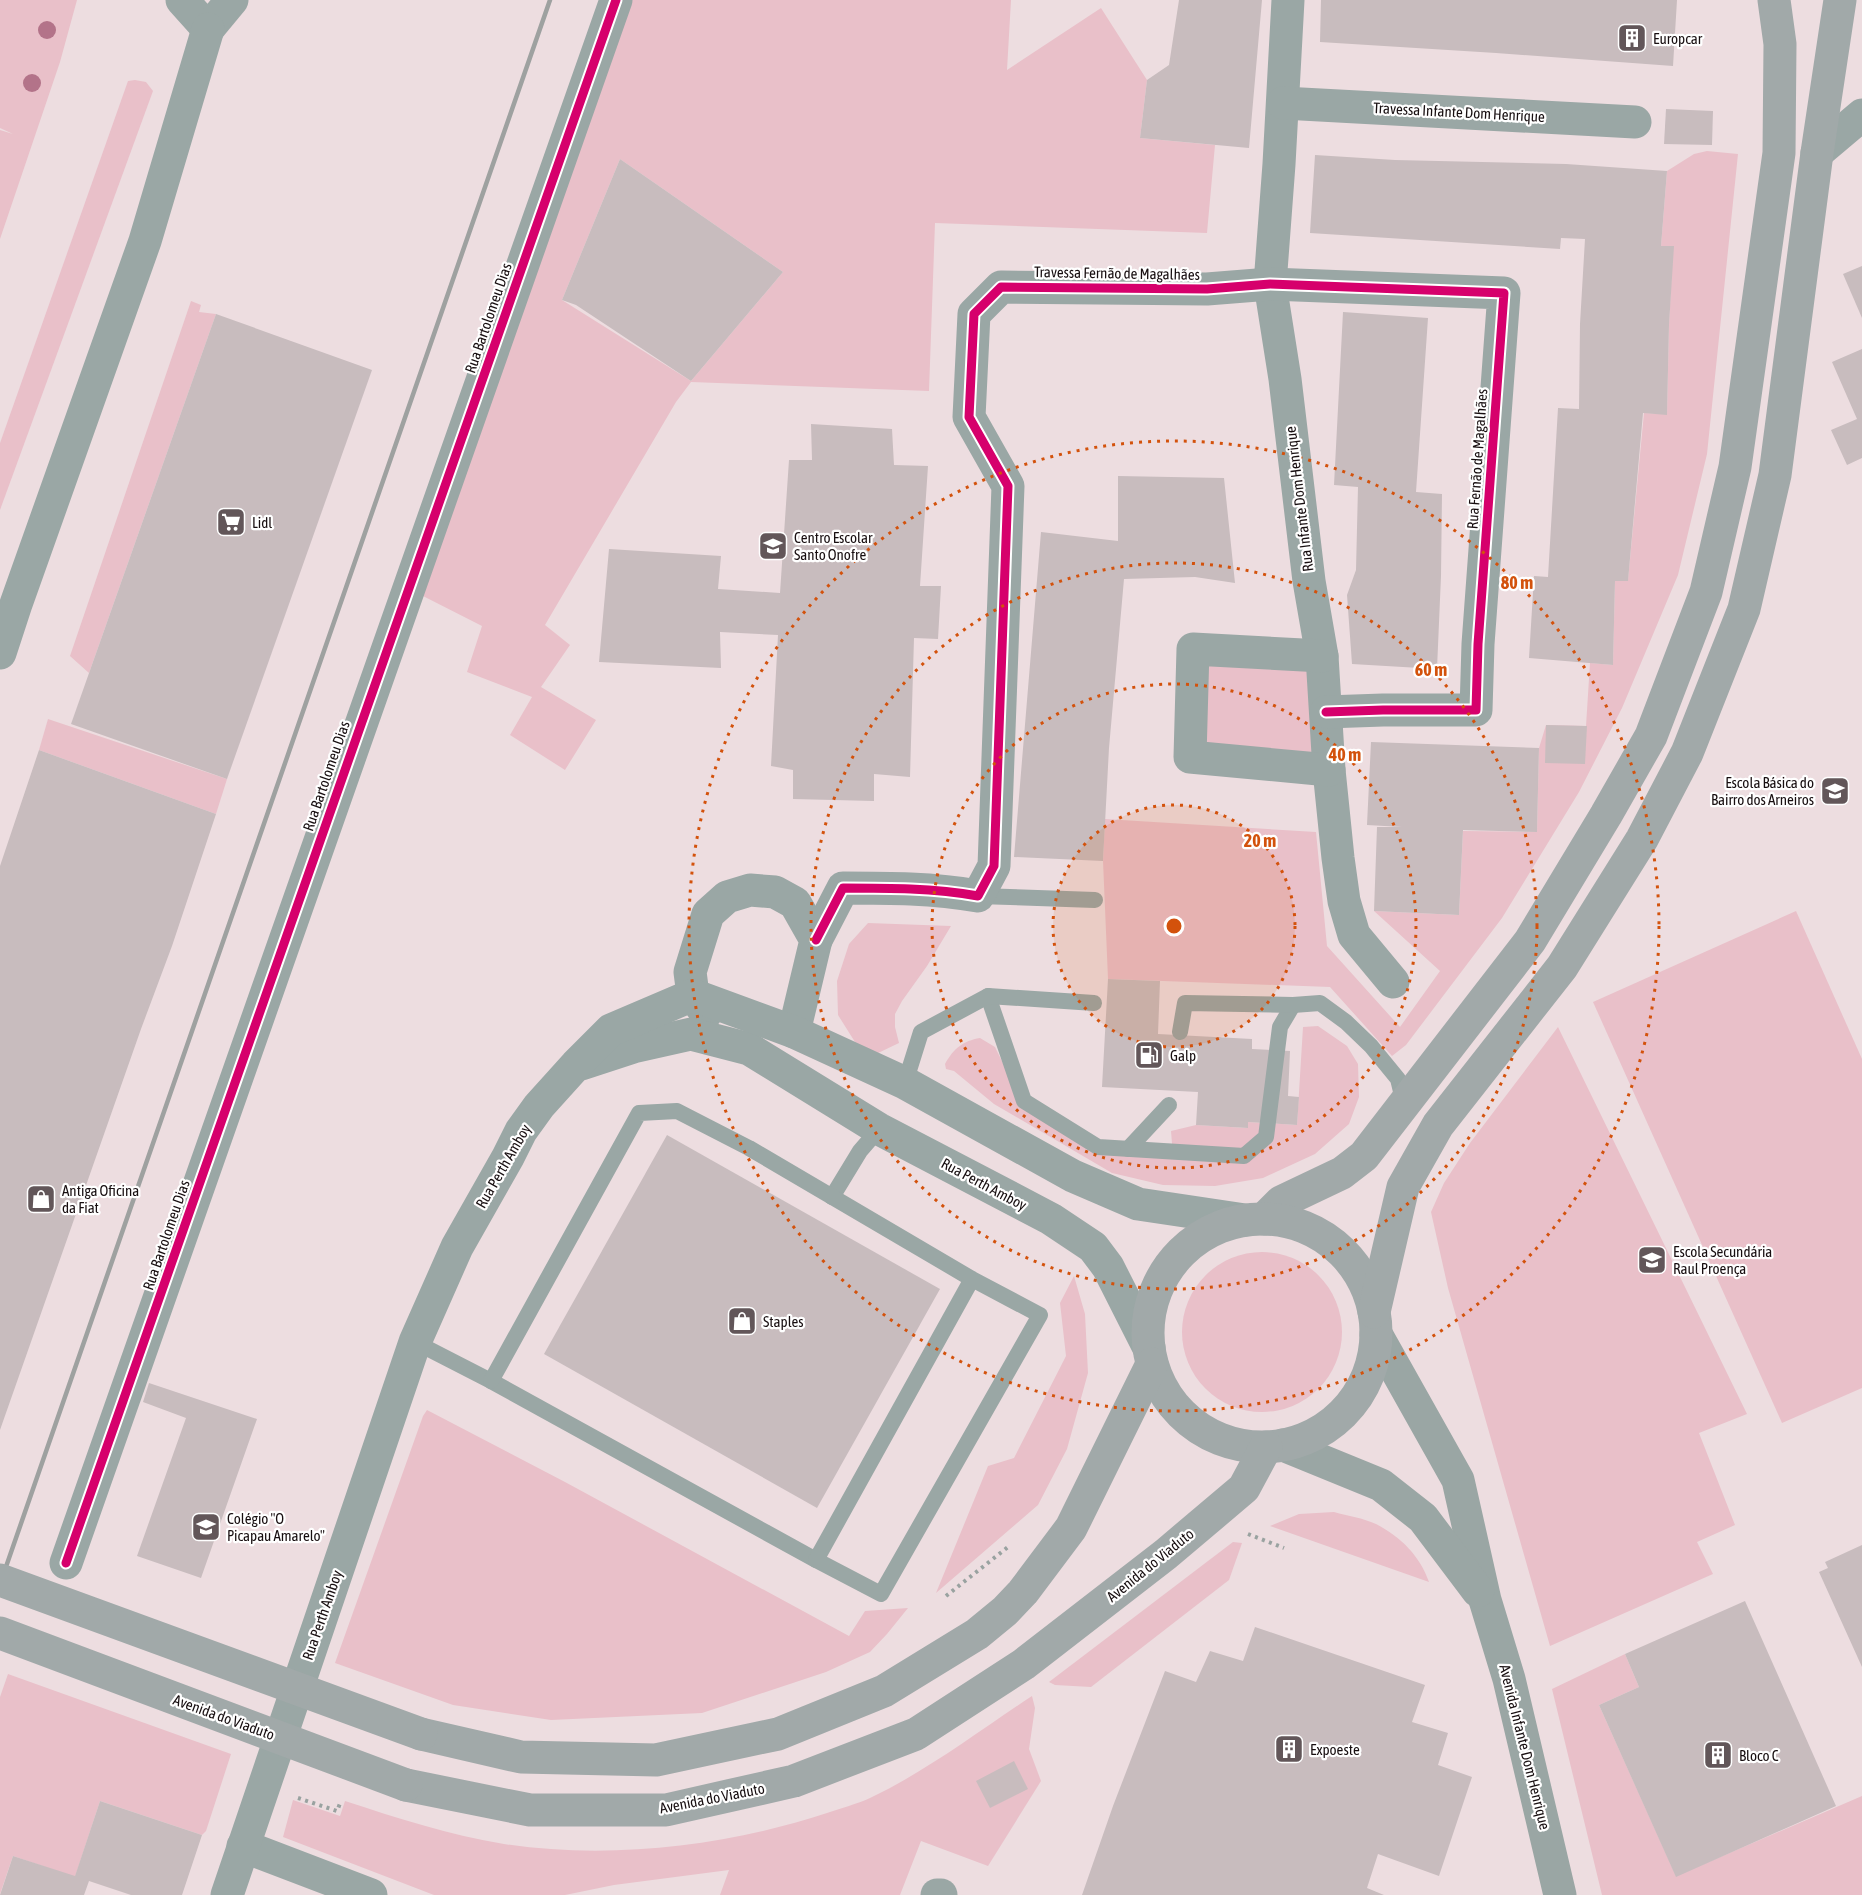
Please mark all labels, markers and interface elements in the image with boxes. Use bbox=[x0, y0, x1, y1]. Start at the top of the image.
building icon: Europcar bbox=[1616, 22, 1648, 54]
place label: Europcar bbox=[1653, 30, 1703, 47]
street label: Travessa Infante Dom Henrique bbox=[1373, 99, 1545, 125]
street label: Rua Bartolomeu Dias bbox=[461, 261, 515, 375]
street label: Travessa Fernão de Magalhães bbox=[1034, 263, 1200, 283]
street label: Rua Fernão de Magalhães bbox=[1464, 388, 1490, 530]
street label: Rua Infante Dom Henrique bbox=[1282, 425, 1316, 573]
supermarket icon: Lidl bbox=[215, 506, 247, 538]
place label: Lidl bbox=[252, 514, 272, 531]
place label: Centro Escolar Santo Onofre bbox=[794, 529, 873, 563]
school or university icon: Centro Escolar Santo Onofre bbox=[757, 530, 789, 562]
text: 80 m bbox=[1501, 572, 1533, 593]
text: 60 m bbox=[1415, 659, 1447, 680]
street label: Rua Bartolomeu Dias bbox=[299, 719, 353, 833]
text: 40 m bbox=[1328, 744, 1361, 765]
place label: Escola Básica do Bairro dos Arneiros bbox=[1711, 774, 1814, 808]
school or university icon: Escola Básica do Bairro dos Arneiros bbox=[1819, 775, 1851, 807]
text: 20 m bbox=[1244, 830, 1276, 851]
centre of rings bbox=[1164, 916, 1184, 936]
fuel station icon: Galp bbox=[1133, 1039, 1165, 1071]
place label: Galp bbox=[1170, 1047, 1196, 1064]
street label: Rua Perth Amboy bbox=[472, 1121, 534, 1211]
street label: Rua Perth Amboy bbox=[938, 1154, 1030, 1214]
street label: Rua Bartolomeu Dias bbox=[139, 1178, 193, 1292]
place label: Antiga Oficina da Fiat bbox=[62, 1182, 139, 1216]
shop icon: Antiga Oficina da Fiat bbox=[25, 1183, 57, 1215]
place label: Escola Secundária Raul Proença bbox=[1673, 1243, 1772, 1277]
school or university icon: Escola Secundária Raul Proença bbox=[1636, 1244, 1668, 1276]
shop icon: Staples bbox=[726, 1305, 758, 1337]
place label: Staples bbox=[763, 1313, 804, 1330]
place label: Colégio "O Picapau Amarelo" bbox=[227, 1510, 325, 1544]
school or university icon: Colégio "O Picapau Amarelo" bbox=[190, 1511, 222, 1543]
street label: Avenida do Viaduto bbox=[1103, 1525, 1197, 1605]
street label: Rua Perth Amboy bbox=[299, 1568, 345, 1662]
street label: Avenida Infante Dom Henrique bbox=[1496, 1663, 1554, 1832]
street label: Avenida do Viaduto bbox=[171, 1691, 277, 1743]
building icon: Expoeste bbox=[1273, 1733, 1305, 1765]
building icon: Bloco C bbox=[1702, 1739, 1734, 1771]
place label: Expoeste bbox=[1310, 1741, 1360, 1758]
place label: Bloco C bbox=[1739, 1747, 1779, 1764]
street label: Avenida do Viaduto bbox=[658, 1779, 766, 1817]

